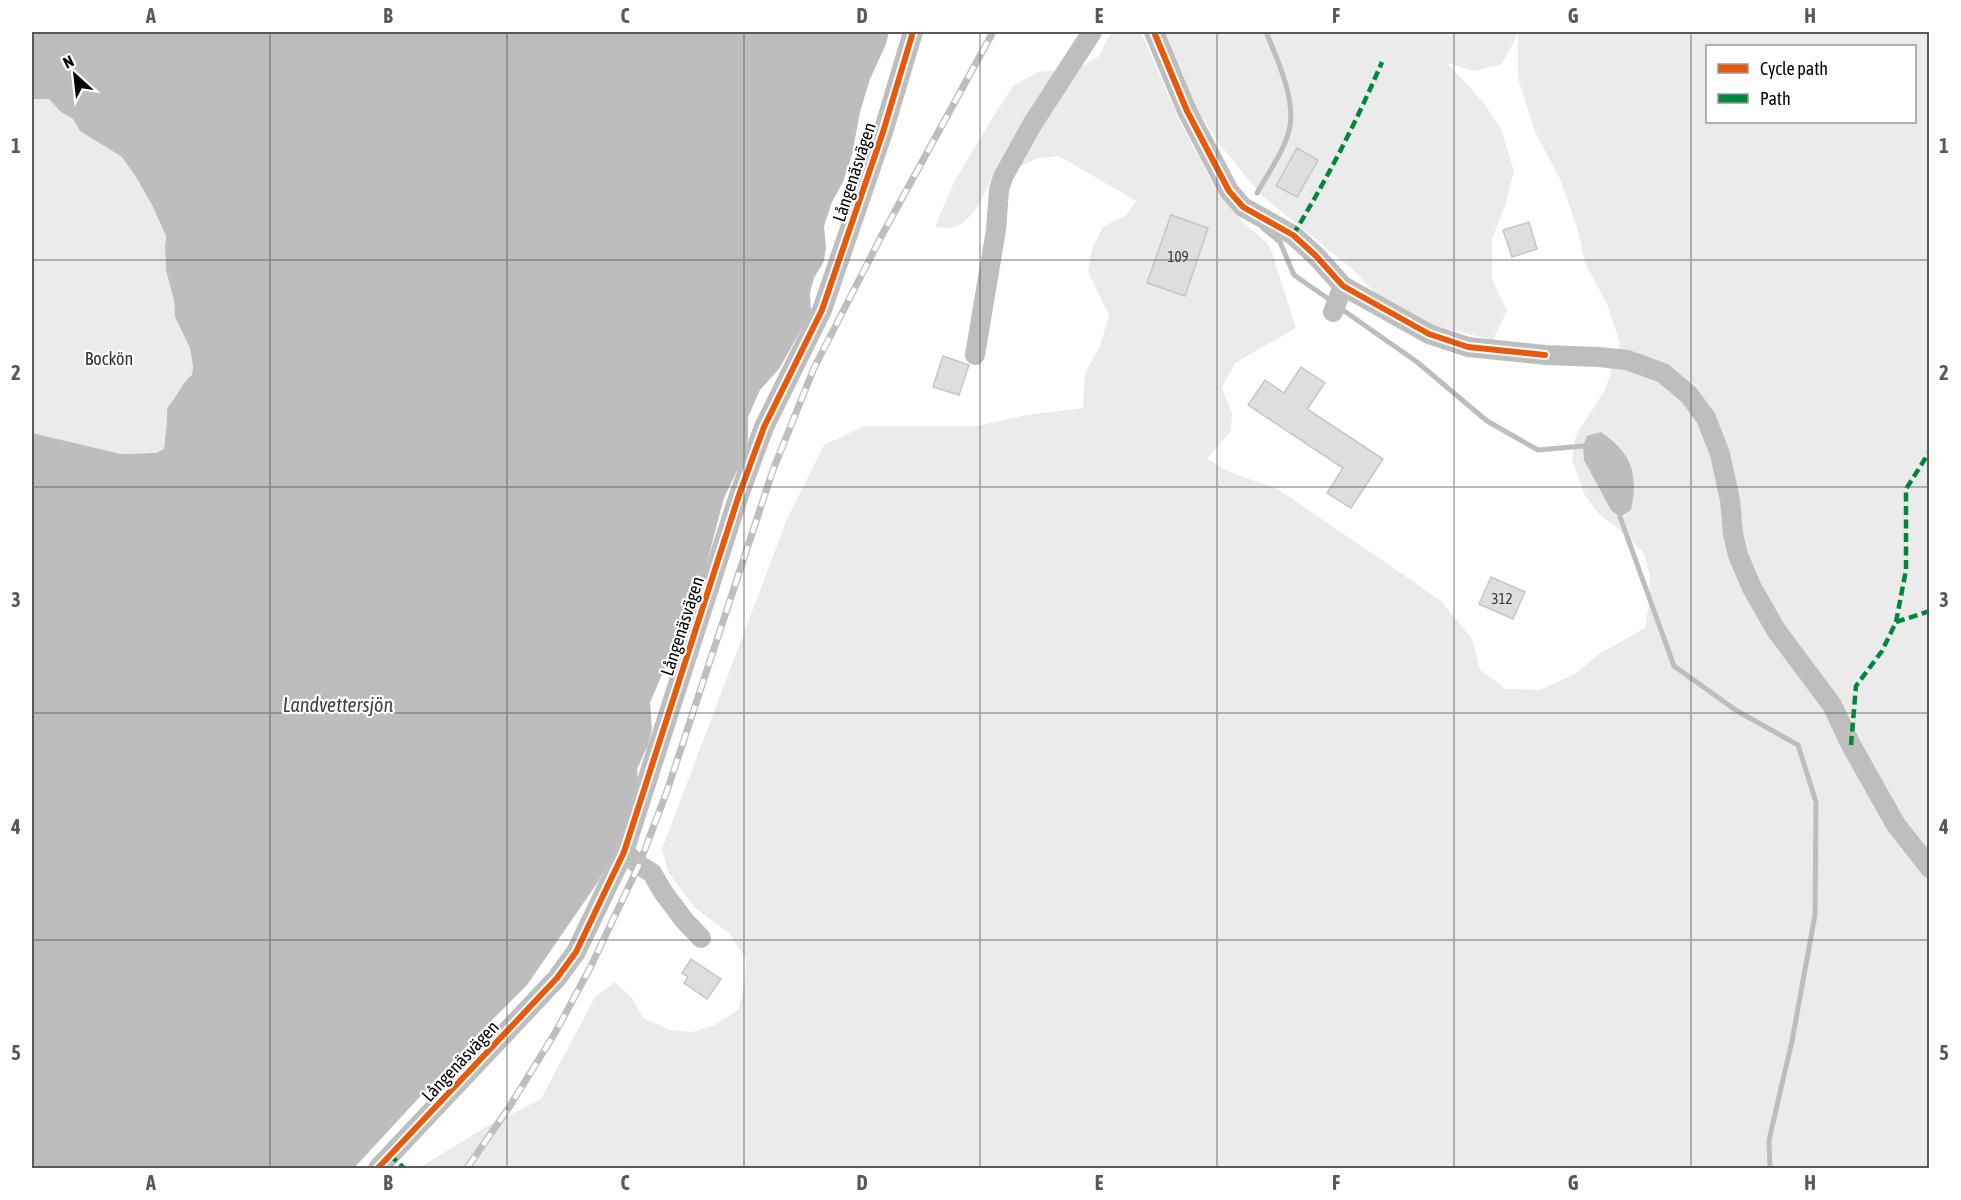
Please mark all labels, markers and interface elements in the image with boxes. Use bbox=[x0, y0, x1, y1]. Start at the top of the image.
text: A bbox=[145, 4, 156, 27]
text: B bbox=[383, 4, 393, 27]
text: C bbox=[621, 4, 630, 27]
text: D bbox=[856, 4, 868, 27]
text: E bbox=[1095, 4, 1104, 27]
text: F bbox=[1332, 4, 1340, 27]
text: G bbox=[1568, 4, 1579, 27]
text: H bbox=[1804, 4, 1816, 27]
north arrow bbox=[45, 45, 105, 105]
legend bbox=[1706, 45, 1916, 123]
text: N bbox=[60, 51, 76, 72]
text: Cycle path bbox=[1760, 58, 1828, 79]
text: Path bbox=[1760, 88, 1791, 109]
street label: Långenäsvägen bbox=[828, 120, 880, 224]
text: 1 bbox=[11, 134, 21, 157]
text: 1 bbox=[1939, 134, 1949, 157]
house number: 109 bbox=[1167, 248, 1189, 265]
park label: Bockön bbox=[85, 348, 133, 369]
text: 2 bbox=[11, 361, 21, 384]
text: 2 bbox=[1939, 361, 1949, 384]
street label: Långenäsvägen bbox=[656, 574, 708, 678]
text: 3 bbox=[11, 588, 21, 611]
text: 3 bbox=[1939, 588, 1949, 611]
house number: 312 bbox=[1491, 590, 1513, 607]
water label: Landvettersjön bbox=[283, 693, 393, 716]
text: 4 bbox=[10, 815, 21, 838]
text: 4 bbox=[1938, 815, 1949, 838]
street label: Långenäsvägen bbox=[417, 1016, 503, 1106]
text: 5 bbox=[11, 1041, 21, 1064]
text: 5 bbox=[1939, 1041, 1949, 1064]
text: A bbox=[145, 1171, 156, 1194]
text: B bbox=[383, 1171, 393, 1194]
text: C bbox=[621, 1171, 630, 1194]
text: D bbox=[856, 1171, 868, 1194]
text: E bbox=[1095, 1171, 1104, 1194]
text: F bbox=[1332, 1171, 1340, 1194]
text: G bbox=[1568, 1171, 1579, 1194]
text: H bbox=[1804, 1171, 1816, 1194]

